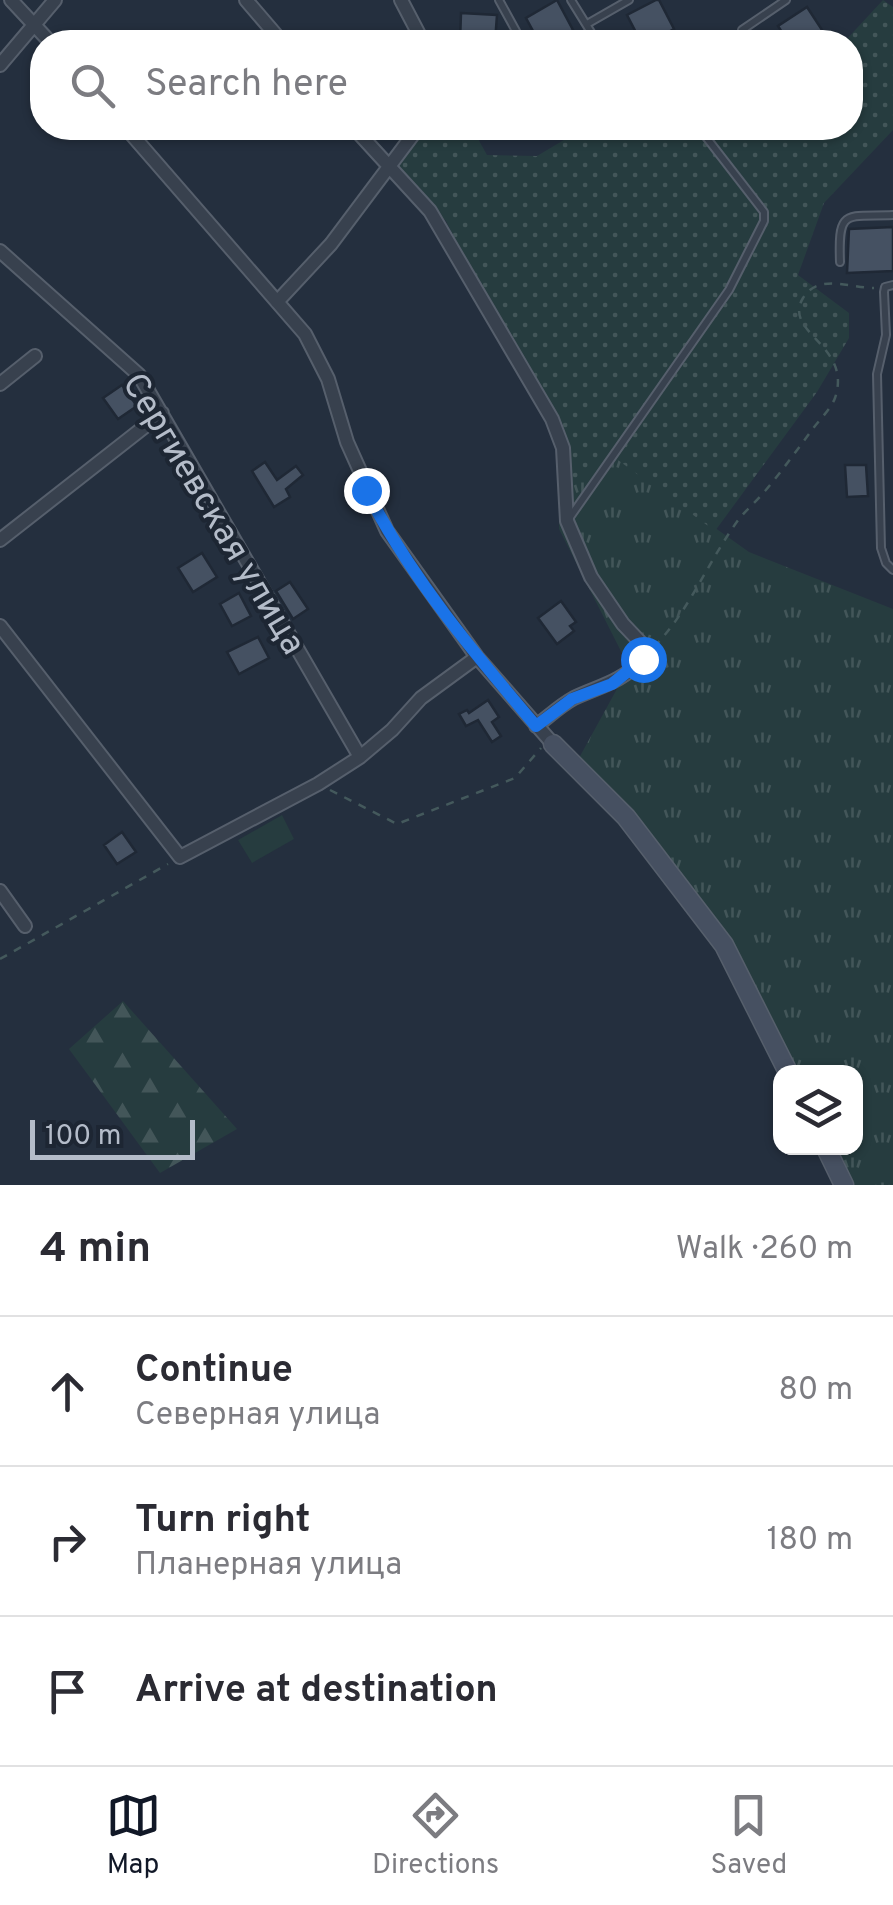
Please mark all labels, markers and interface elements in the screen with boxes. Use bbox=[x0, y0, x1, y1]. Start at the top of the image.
search box bbox=[30, 30, 863, 140]
icon: search bbox=[65, 58, 120, 113]
text: Search here bbox=[145, 61, 348, 110]
street label: Сергиевская улица bbox=[111, 366, 314, 663]
route end bbox=[344, 468, 390, 514]
route start bbox=[621, 637, 667, 683]
map controls bbox=[773, 1065, 863, 1155]
button: layers bbox=[773, 1065, 863, 1155]
scale bar bbox=[30, 1115, 195, 1160]
text: 100 m bbox=[45, 1119, 121, 1155]
text: 4 min bbox=[40, 1224, 151, 1277]
text: Walk · 260 m bbox=[676, 1230, 853, 1270]
text: Continue bbox=[135, 1347, 293, 1396]
icon: ahead bbox=[40, 1364, 95, 1419]
text: 80 m bbox=[779, 1371, 853, 1411]
text: Северная улица bbox=[135, 1396, 380, 1436]
text: Turn right bbox=[135, 1497, 310, 1546]
icon: right bbox=[40, 1514, 95, 1569]
text: 180 m bbox=[767, 1521, 853, 1561]
text: Планерная улица bbox=[135, 1546, 402, 1586]
icon: arrive bbox=[40, 1664, 95, 1719]
text: Arrive at destination bbox=[135, 1667, 498, 1716]
tab: Map bbox=[106, 1788, 161, 1884]
tab: Directions bbox=[372, 1788, 499, 1884]
tab: Saved bbox=[710, 1788, 787, 1884]

